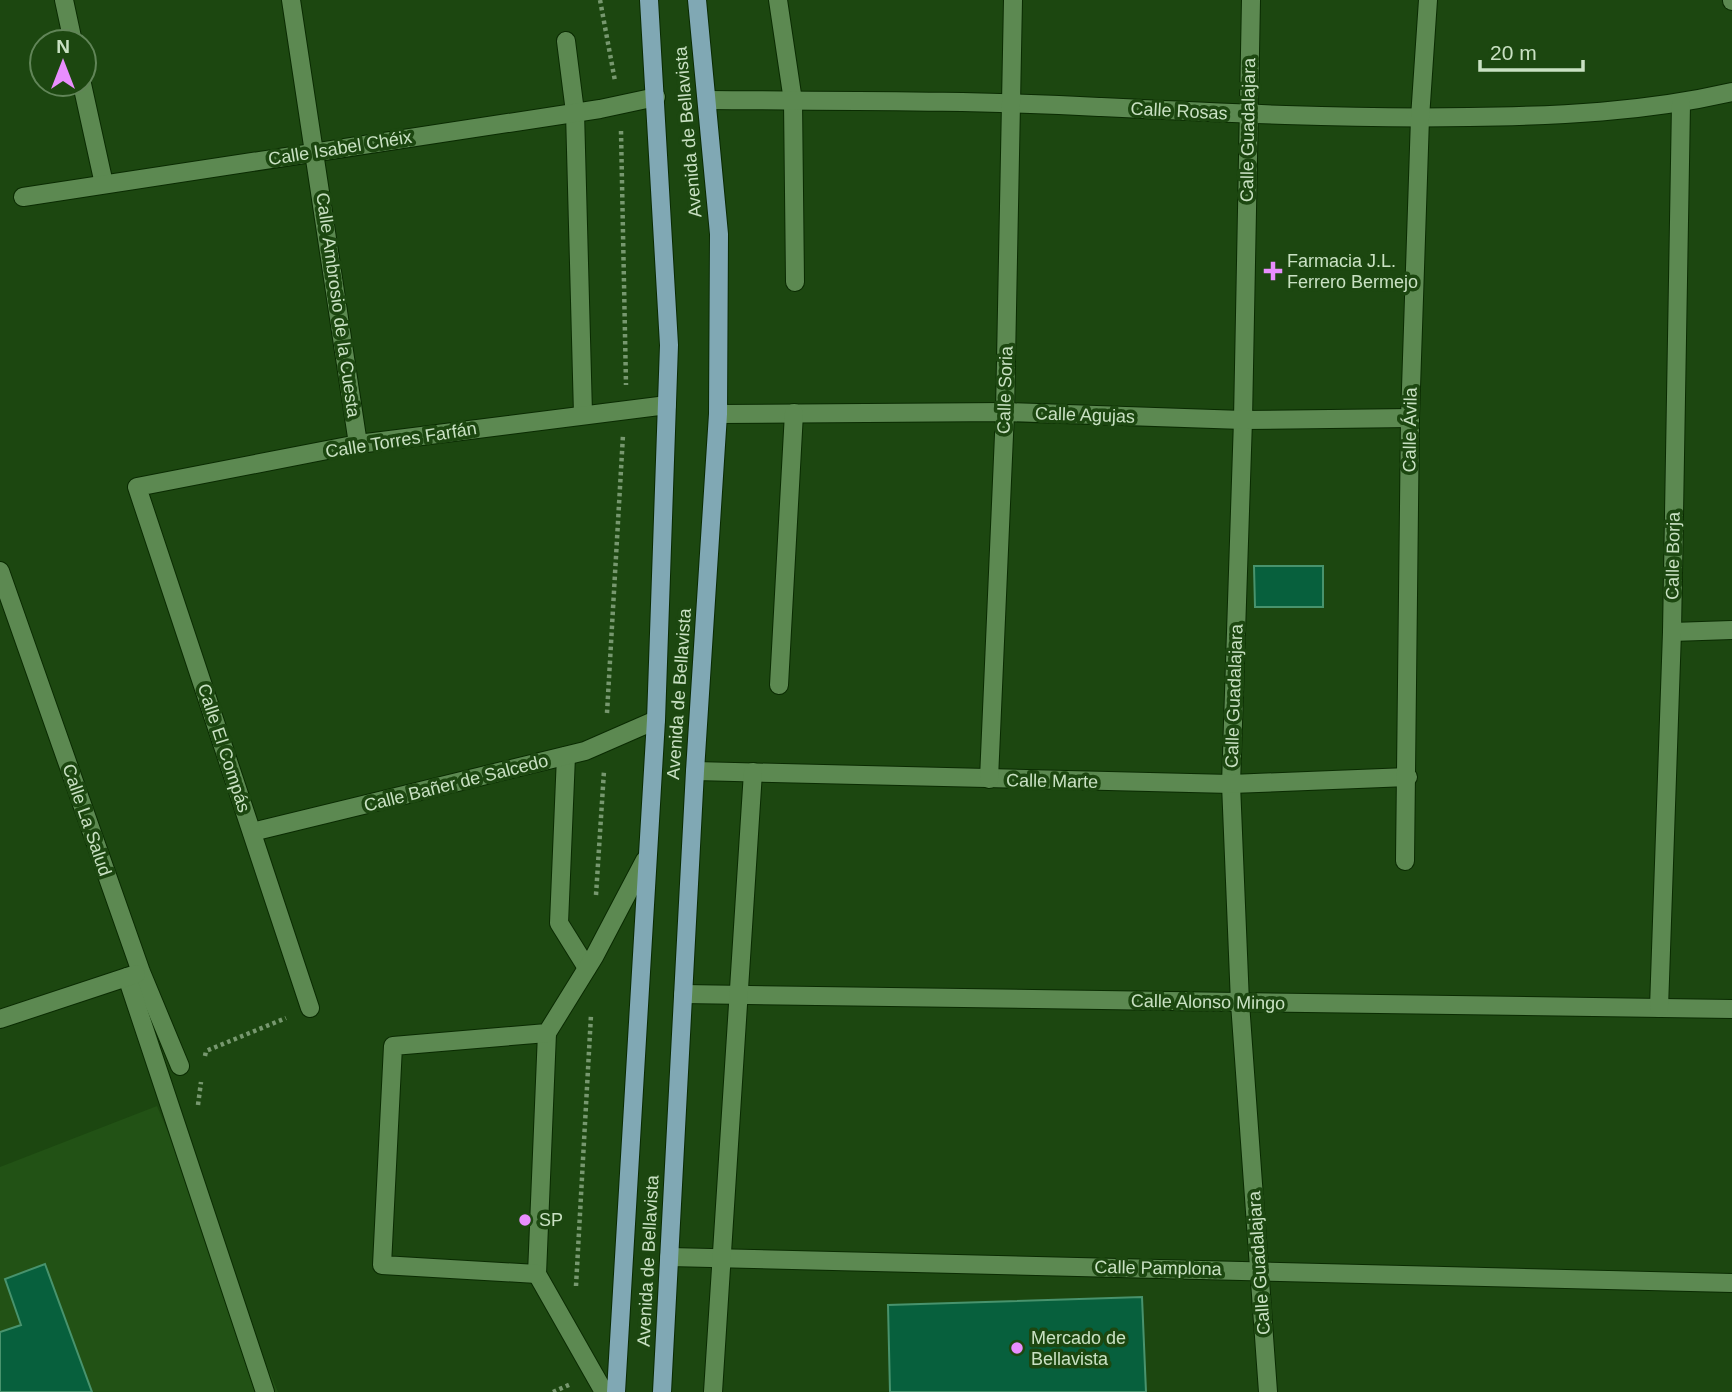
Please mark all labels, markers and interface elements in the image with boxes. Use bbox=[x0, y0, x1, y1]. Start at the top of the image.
north arrow bbox=[28, 28, 98, 98]
scale bar bbox=[1480, 28, 1583, 72]
text: N bbox=[56, 36, 70, 57]
text: 20 m bbox=[1490, 41, 1537, 64]
street label: Avenida de Bellavista bbox=[670, 45, 705, 218]
street label: Calle Guadalajara bbox=[1237, 57, 1259, 202]
street label: Calle Rosas bbox=[1130, 98, 1228, 124]
street label: Calle Isabel Chéix bbox=[267, 127, 413, 169]
street label: Calle Ambrosio de la Cuesta bbox=[312, 191, 364, 420]
place label: Farmacia J.L. Ferrero Bermejo bbox=[1287, 251, 1418, 292]
marker: Farmacia J.L. Ferrero Bermejo bbox=[1265, 263, 1281, 279]
street label: Calle Soria bbox=[993, 345, 1017, 434]
street label: Calle Ávila bbox=[1399, 386, 1421, 473]
street label: Calle Agujas bbox=[1035, 403, 1135, 427]
street label: Calle Torres Farfán bbox=[324, 418, 478, 462]
street label: Calle Borja bbox=[1662, 511, 1684, 600]
street label: Avenida de Bellavista bbox=[663, 607, 695, 780]
street label: Calle Guadalajara bbox=[1221, 623, 1247, 768]
street label: Calle El Compás bbox=[194, 681, 254, 815]
street label: Calle Bañer de Salcedo bbox=[362, 750, 550, 816]
street label: Calle La Salud bbox=[58, 761, 116, 879]
street label: Calle Marte bbox=[1006, 770, 1098, 792]
street label: Calle Alonso Mingo bbox=[1131, 991, 1285, 1013]
street label: Avenida de Bellavista bbox=[634, 1174, 663, 1347]
street label: Calle Guadalajara bbox=[1244, 1189, 1274, 1336]
place label: SP bbox=[539, 1210, 563, 1230]
marker: SP bbox=[517, 1212, 533, 1228]
street label: Calle Pamplona bbox=[1094, 1257, 1223, 1279]
place label: Mercado de Bellavista bbox=[1031, 1328, 1126, 1369]
marker: Mercado de Bellavista bbox=[1009, 1340, 1025, 1356]

